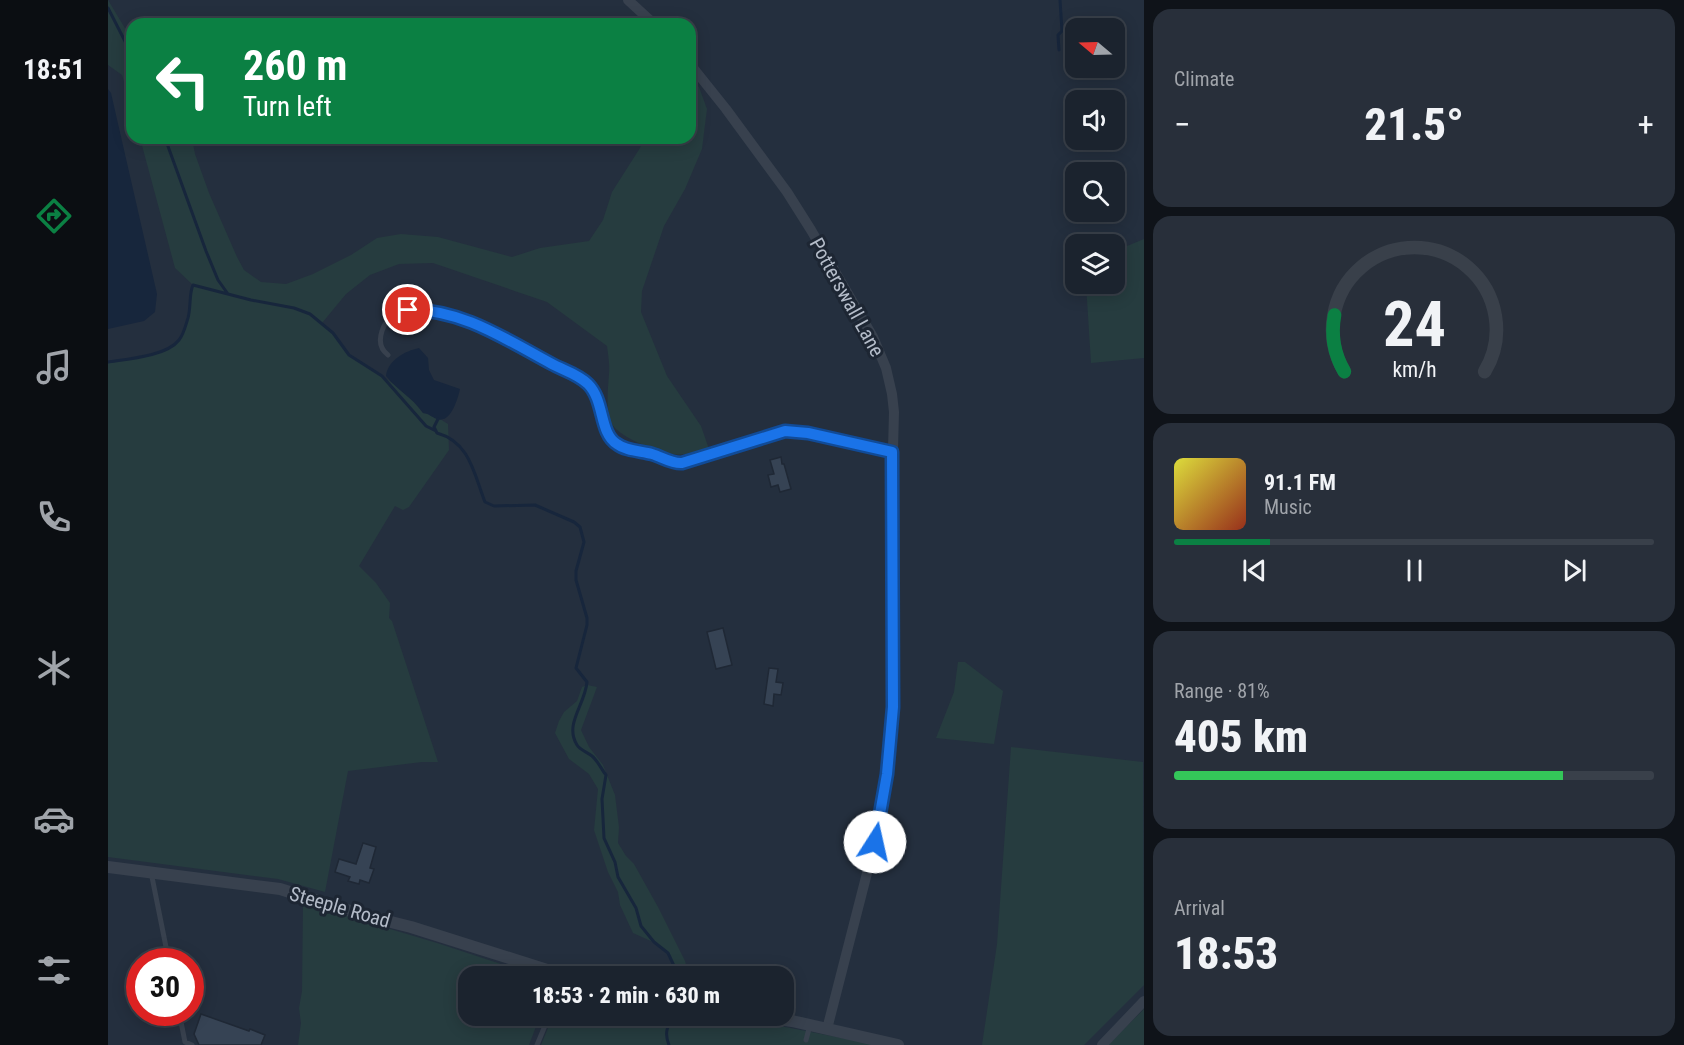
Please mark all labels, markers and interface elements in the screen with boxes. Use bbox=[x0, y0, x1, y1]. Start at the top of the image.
north arrow bbox=[1065, 18, 1125, 78]
map controls bbox=[1065, 18, 1125, 294]
text: 260 m bbox=[243, 41, 348, 90]
icon: left bbox=[144, 42, 222, 120]
text: 18:51 bbox=[23, 54, 85, 86]
text: Climate bbox=[1174, 67, 1234, 91]
button: sound bbox=[1065, 90, 1125, 150]
text: Turn left bbox=[243, 91, 332, 123]
text: 21.5° bbox=[1364, 98, 1464, 151]
text: − bbox=[1174, 105, 1191, 144]
text: + bbox=[1638, 105, 1654, 144]
button: search bbox=[1065, 162, 1125, 222]
icon: directions bbox=[33, 195, 75, 237]
street label: Potterswall Lane bbox=[805, 233, 889, 361]
button: layers bbox=[1065, 234, 1125, 294]
pin bbox=[382, 284, 433, 335]
text: 24 bbox=[1382, 288, 1446, 361]
icon: arrive bbox=[391, 293, 424, 326]
icon: music bbox=[33, 346, 75, 388]
text: km/h bbox=[1392, 358, 1436, 383]
text: 91.1 FM bbox=[1264, 470, 1336, 495]
text: Music bbox=[1264, 495, 1312, 519]
icon: phone bbox=[33, 496, 75, 538]
icon: previous bbox=[1238, 554, 1271, 587]
icon: pause bbox=[1398, 554, 1431, 587]
icon: next bbox=[1558, 554, 1591, 587]
icon: climate bbox=[33, 647, 75, 689]
text: Range · 81% bbox=[1174, 679, 1270, 703]
text: 405 km bbox=[1174, 710, 1308, 763]
icon: car bbox=[33, 798, 75, 840]
position arrow bbox=[843, 810, 907, 874]
street label: Steeple Road bbox=[287, 881, 393, 933]
text: Arrival bbox=[1174, 896, 1225, 920]
text: 18:53 bbox=[1174, 927, 1278, 980]
speed limit sign: 30 bbox=[126, 948, 204, 1026]
icon: filters bbox=[33, 949, 75, 991]
text: 18:53 · 2 min · 630 m bbox=[532, 983, 720, 1008]

